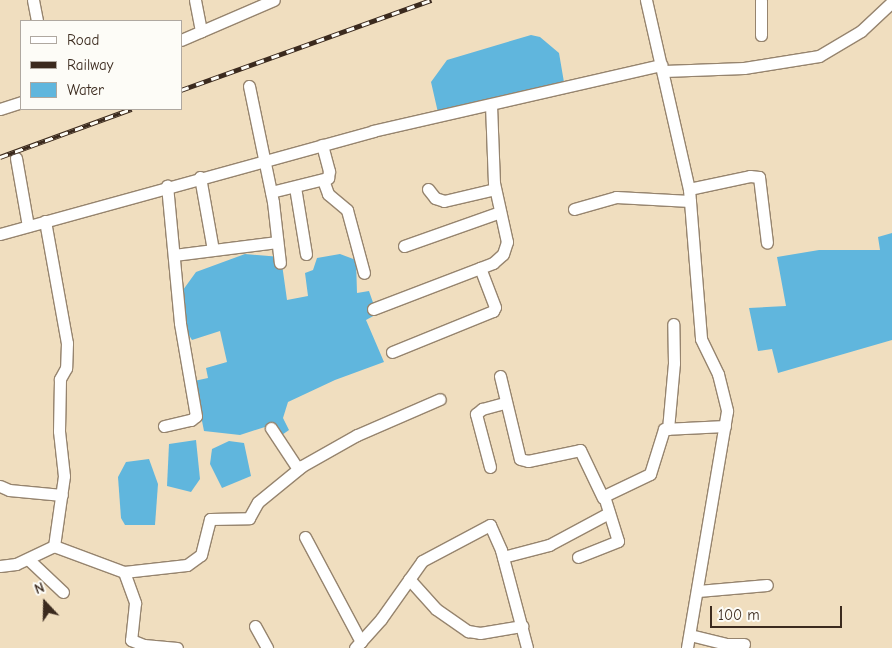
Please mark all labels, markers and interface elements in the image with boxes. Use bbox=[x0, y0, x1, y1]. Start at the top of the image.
legend bbox=[20, 20, 182, 110]
text: Road bbox=[67, 31, 99, 49]
text: Railway bbox=[67, 56, 113, 74]
text: Water bbox=[67, 81, 104, 99]
north arrow bbox=[20, 578, 70, 628]
text: N bbox=[32, 579, 47, 598]
scale bar bbox=[712, 596, 844, 628]
text: 100 m bbox=[718, 606, 760, 624]

